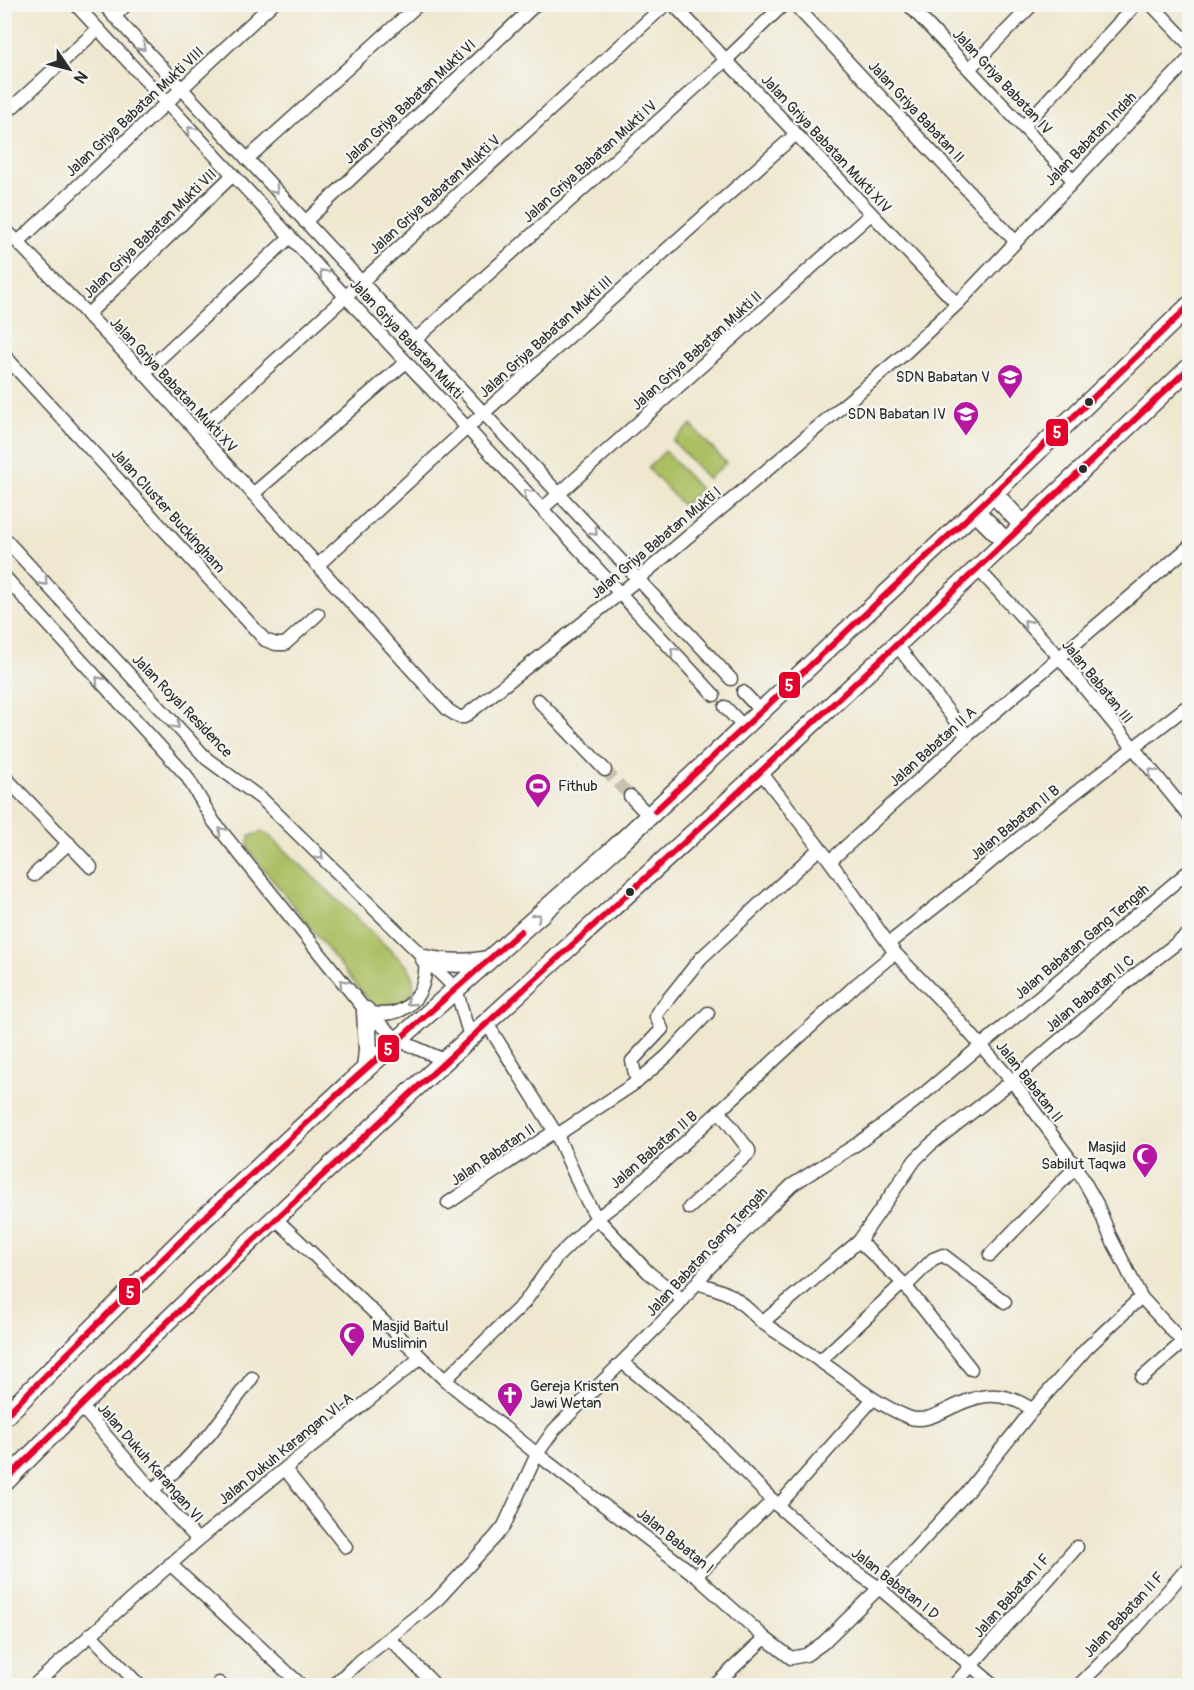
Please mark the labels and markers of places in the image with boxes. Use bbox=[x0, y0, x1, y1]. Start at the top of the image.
school or university icon: SDN Babatan V bbox=[995, 362, 1025, 400]
place label: SDN Babatan V bbox=[896, 368, 990, 387]
unlabelled marker bbox=[1083, 396, 1095, 408]
school or university icon: SDN Babatan IV bbox=[951, 399, 981, 437]
place label: SDN Babatan IV bbox=[848, 405, 946, 424]
unlabelled marker bbox=[1077, 463, 1089, 475]
sports icon: Fithub bbox=[523, 771, 553, 809]
place label: Fithub bbox=[558, 777, 598, 796]
unlabelled marker bbox=[624, 886, 636, 898]
place label: Masjid Sabilut Taqwa bbox=[1041, 1138, 1126, 1174]
mosque icon: Masjid Sabilut Taqwa bbox=[1130, 1141, 1160, 1179]
place label: Masjid Baitul Muslimin bbox=[372, 1317, 449, 1353]
mosque icon: Masjid Baitul Muslimin bbox=[337, 1320, 367, 1358]
place label: Gereja Kristen Jawi Wetan bbox=[530, 1377, 619, 1413]
church icon: Gereja Kristen Jawi Wetan bbox=[495, 1380, 525, 1418]

